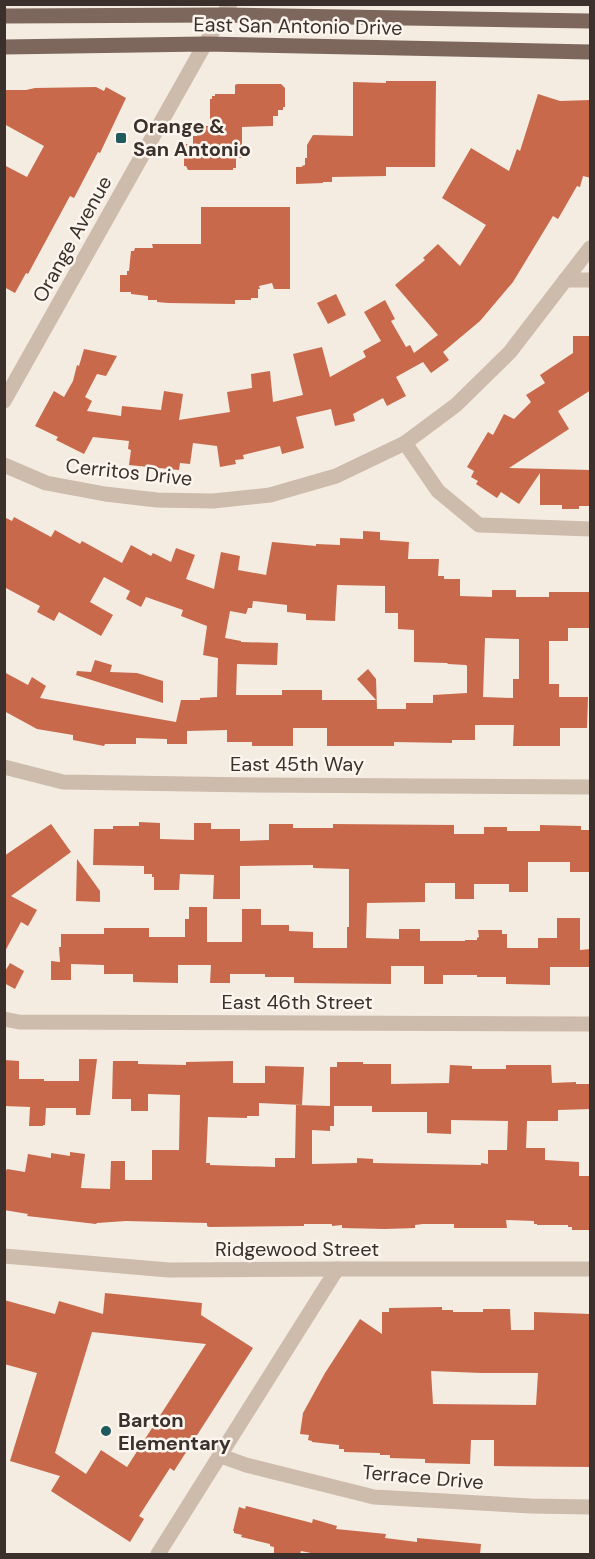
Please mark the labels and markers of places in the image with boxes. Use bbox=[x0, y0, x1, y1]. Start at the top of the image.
place label: Orange & San Antonio bbox=[133, 113, 251, 162]
marker: Orange & San Antonio bbox=[114, 131, 128, 145]
place label: Barton Elementary bbox=[118, 1407, 231, 1456]
marker: Barton Elementary bbox=[99, 1424, 113, 1438]

